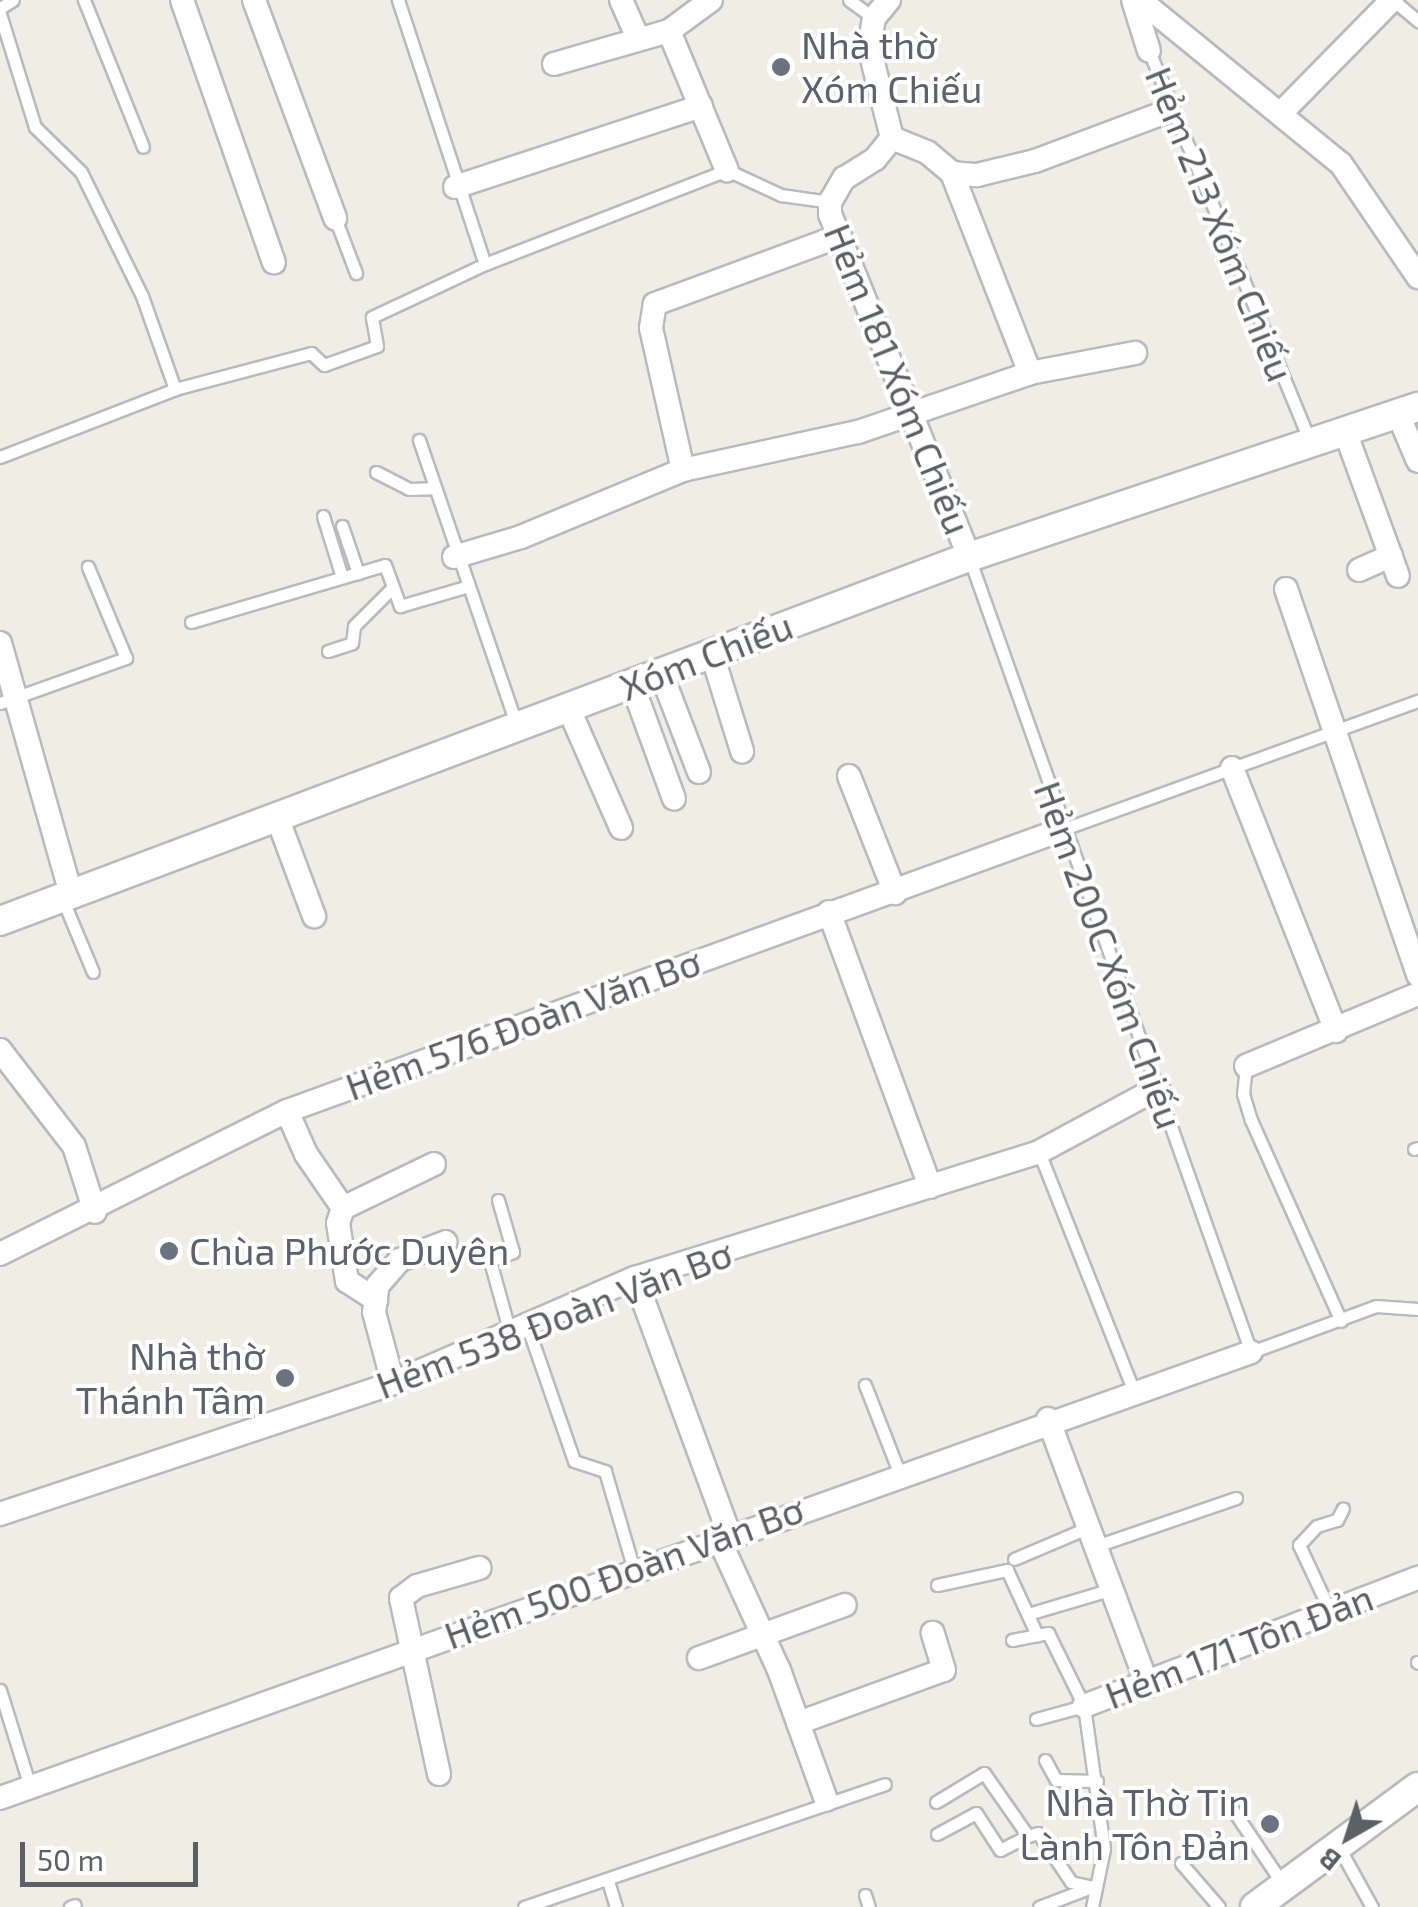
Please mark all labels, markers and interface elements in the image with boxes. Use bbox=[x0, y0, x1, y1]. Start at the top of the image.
place label: Nhà thờ Xóm Chiếu bbox=[801, 22, 982, 111]
marker: Nhà thờ Xóm Chiếu bbox=[770, 56, 792, 78]
street label: Hẻm 213 Xóm Chiếu bbox=[1136, 60, 1304, 388]
street label: Hẻm 181 Xóm Chiếu bbox=[815, 217, 981, 541]
street label: Xóm Chiếu bbox=[613, 602, 799, 710]
street label: Hẻm 200C Xóm Chiếu bbox=[1025, 775, 1193, 1135]
street label: Hẻm 576 Đoàn Văn Bơ bbox=[339, 938, 707, 1110]
place label: Chùa Phước Duyên bbox=[189, 1228, 509, 1274]
street label: Hẻm 538 Đoàn Văn Bơ bbox=[369, 1230, 739, 1408]
marker: Chùa Phước Duyên bbox=[158, 1240, 180, 1262]
place label: Nhà thờ Thánh Tâm bbox=[75, 1333, 265, 1422]
marker: Nhà thờ Thánh Tâm bbox=[274, 1367, 296, 1389]
street label: Hẻm 500 Đoàn Văn Bơ bbox=[438, 1486, 810, 1658]
street label: Hẻm 171 Tôn Đản bbox=[1098, 1574, 1380, 1718]
place label: Nhà Thờ Tin Lành Tôn Đản bbox=[1019, 1779, 1250, 1868]
north arrow bbox=[1298, 1787, 1398, 1887]
marker: Nhà Thờ Tin Lành Tôn Đản bbox=[1259, 1813, 1281, 1835]
scale bar bbox=[25, 1822, 202, 1884]
text: 50 m bbox=[37, 1841, 104, 1877]
text: B bbox=[1311, 1841, 1347, 1879]

